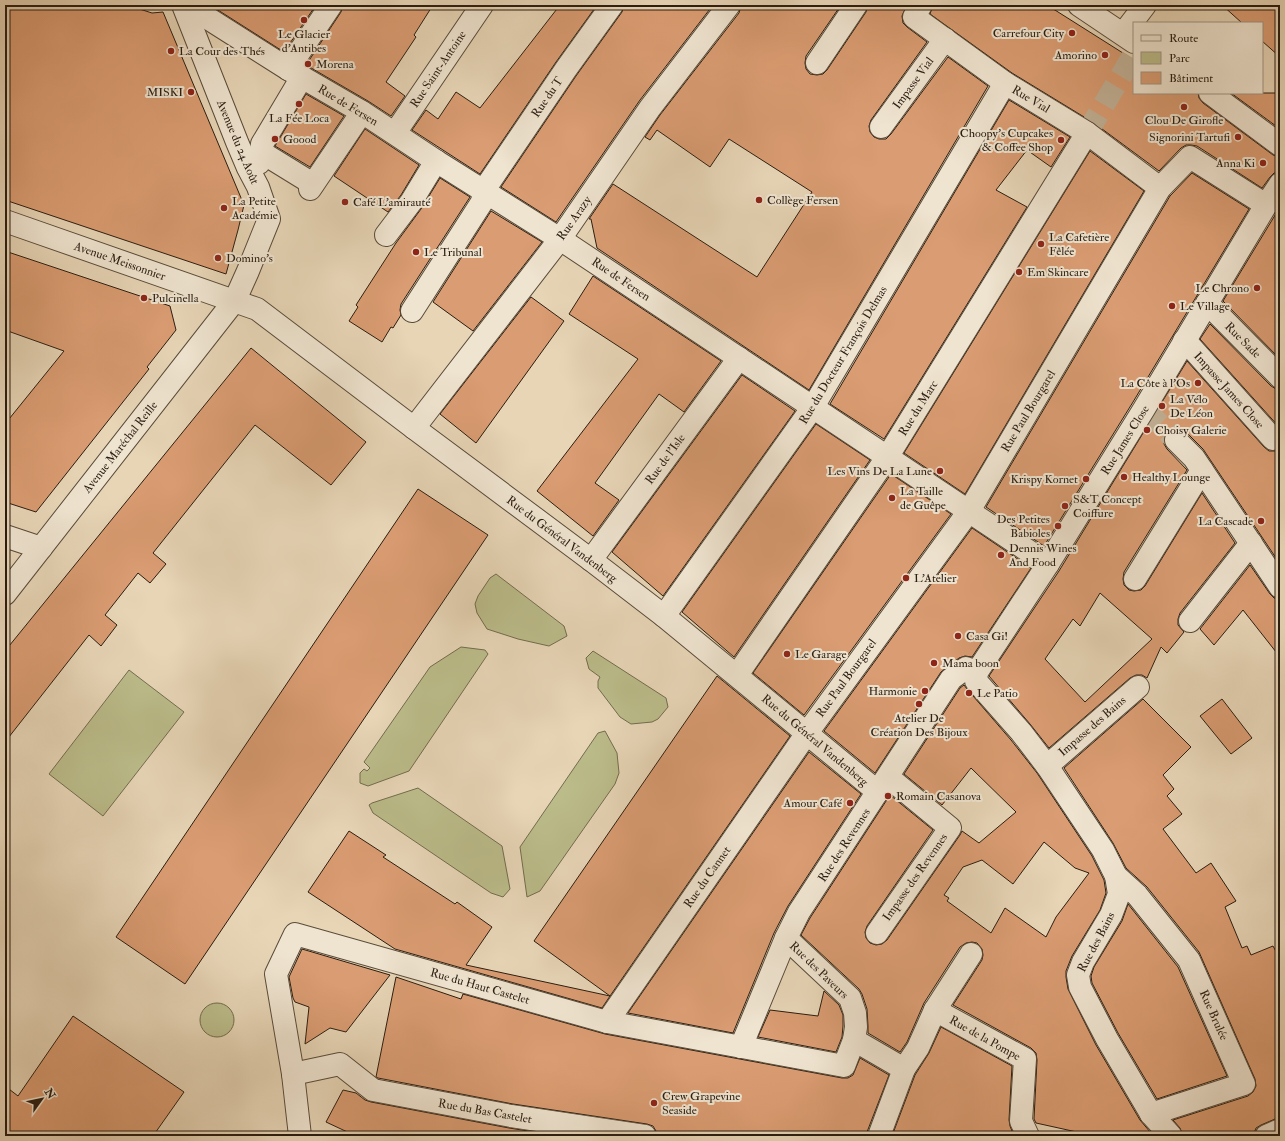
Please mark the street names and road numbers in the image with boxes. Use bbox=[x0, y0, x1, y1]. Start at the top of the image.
street label: Rue Saint-Antoine bbox=[407, 28, 470, 111]
street label: Impasse Vial bbox=[890, 54, 937, 112]
street label: Rue du T bbox=[528, 74, 566, 120]
street label: Rue de Fersen bbox=[315, 82, 381, 129]
street label: Rue Vial bbox=[1009, 82, 1053, 117]
street label: Avenue du 24 Août bbox=[213, 97, 262, 187]
street label: Rue Arazy bbox=[554, 193, 595, 243]
street label: Avenue Meissonnier bbox=[71, 238, 168, 284]
street label: Rue de Fersen bbox=[588, 254, 653, 305]
street label: Rue du Docteur François Delmas bbox=[796, 283, 891, 427]
street label: Rue Sade bbox=[1222, 319, 1264, 361]
street label: Impasse James Close bbox=[1190, 349, 1267, 432]
street label: Rue Paul Bourgarel bbox=[998, 367, 1059, 455]
street label: Rue du Marc bbox=[895, 378, 941, 439]
street label: Avenue Maréchal Reille bbox=[79, 398, 161, 497]
street label: Rue James Close bbox=[1098, 403, 1153, 478]
street label: Rue de l'Isle bbox=[642, 431, 689, 487]
street label: Rue du Général Vandenberg bbox=[503, 493, 621, 587]
street label: Rue Paul Bourgarel bbox=[813, 636, 880, 720]
street label: Rue du Général Vandenberg bbox=[758, 691, 872, 790]
street label: Impasse des Bains bbox=[1055, 693, 1129, 760]
street label: Rue des Revennes bbox=[815, 806, 874, 885]
street label: Impasse des Revennes bbox=[880, 831, 951, 924]
street label: Rue du Cannet bbox=[681, 843, 734, 911]
street label: Rue des Bains bbox=[1074, 910, 1119, 975]
street label: Rue des Paveurs bbox=[786, 939, 851, 1002]
street label: Rue du Haut Castelet bbox=[428, 965, 531, 1008]
street label: Rue Brulée bbox=[1196, 988, 1231, 1043]
street label: Rue de la Pompe bbox=[947, 1013, 1023, 1064]
street label: Rue du Bas Castelet bbox=[437, 1096, 533, 1127]

